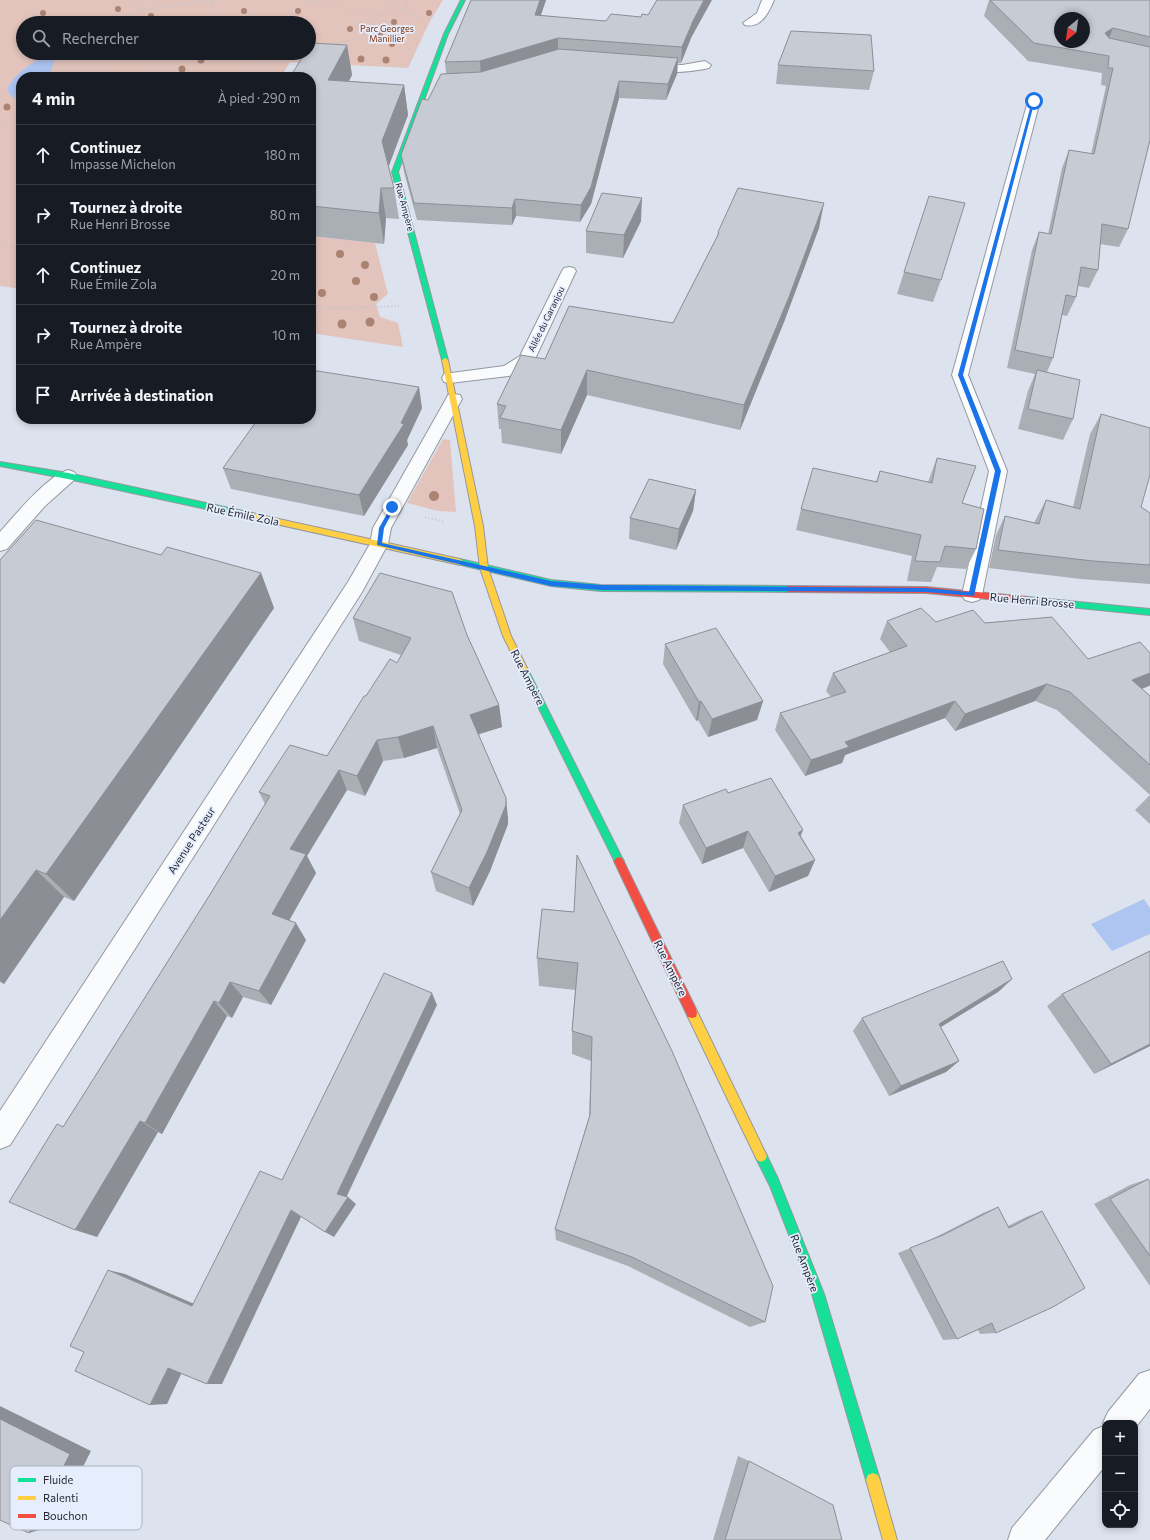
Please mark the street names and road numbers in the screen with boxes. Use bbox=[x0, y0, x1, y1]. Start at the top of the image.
street label: Rue Ampère bbox=[393, 182, 417, 233]
street label: Allée du Garanjou bbox=[525, 285, 567, 353]
street label: Rue Émile Zola bbox=[206, 499, 281, 528]
street label: Rue Henri Brosse bbox=[989, 590, 1075, 610]
street label: Rue Ampère bbox=[508, 647, 548, 707]
street label: Avenue Pasteur bbox=[165, 804, 218, 876]
street label: Rue Ampère bbox=[652, 938, 690, 998]
street label: Rue Ampère bbox=[788, 1232, 822, 1294]

